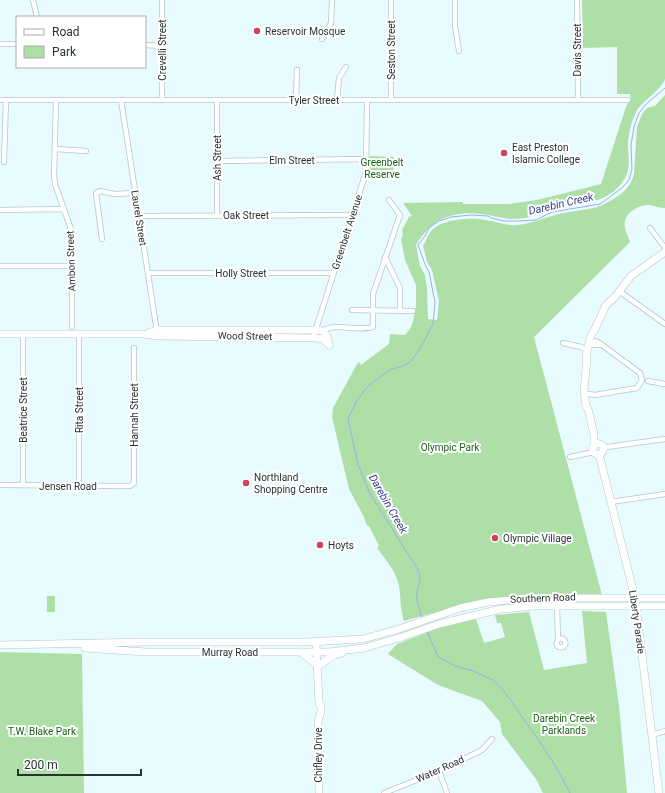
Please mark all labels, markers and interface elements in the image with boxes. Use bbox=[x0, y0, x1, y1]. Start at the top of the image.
legend bbox=[16, 16, 146, 68]
street label: Crevelli Street bbox=[157, 19, 168, 81]
street label: Seston Street bbox=[386, 20, 397, 80]
street label: Davis Street bbox=[572, 23, 583, 77]
text: Road bbox=[52, 25, 80, 39]
marker: Reservoir Mosque bbox=[252, 26, 262, 36]
place label: Reservoir Mosque bbox=[265, 26, 345, 37]
text: Park bbox=[52, 45, 77, 59]
street label: Tyler Street bbox=[289, 95, 339, 106]
street label: Ash Street bbox=[212, 135, 223, 181]
place label: East Preston Islamic College bbox=[512, 142, 580, 165]
marker: East Preston Islamic College bbox=[499, 148, 509, 158]
street label: Elm Street bbox=[269, 155, 315, 166]
park label: Greenbelt Reserve bbox=[361, 157, 403, 180]
street label: Laurel Street bbox=[129, 189, 149, 247]
water label: Darebin Creek bbox=[527, 190, 595, 218]
street label: Greenbelt Avenue bbox=[330, 193, 364, 271]
street label: Oak Street bbox=[223, 210, 269, 221]
street label: Ambon Street bbox=[64, 230, 78, 292]
street label: Holly Street bbox=[215, 268, 267, 279]
street label: Wood Street bbox=[218, 330, 272, 342]
street label: Beatrice Street bbox=[18, 377, 29, 443]
street label: Hannah Street bbox=[129, 383, 140, 447]
street label: Rita Street bbox=[74, 387, 85, 433]
park label: Olympic Park bbox=[421, 442, 480, 453]
place label: Northland Shopping Centre bbox=[254, 472, 328, 495]
water label: Darebin Creek bbox=[366, 472, 411, 536]
marker: Northland Shopping Centre bbox=[241, 478, 251, 488]
street label: Jensen Road bbox=[39, 481, 97, 492]
marker: Olympic Village bbox=[490, 533, 500, 543]
place label: Olympic Village bbox=[503, 533, 572, 544]
marker: Hoyts bbox=[315, 540, 325, 550]
place label: Hoyts bbox=[328, 540, 354, 551]
street label: Liberty Parade bbox=[627, 589, 647, 655]
street label: Southern Road bbox=[510, 591, 576, 605]
street label: Murray Road bbox=[202, 647, 258, 658]
park label: Darebin Creek Parklands bbox=[533, 713, 596, 736]
park label: T.W. Blake Park bbox=[8, 726, 77, 737]
street label: Chifley Drive bbox=[313, 727, 324, 783]
scale bar bbox=[18, 751, 141, 777]
street label: Water Road bbox=[414, 753, 466, 785]
text: 200 m bbox=[24, 758, 58, 772]

